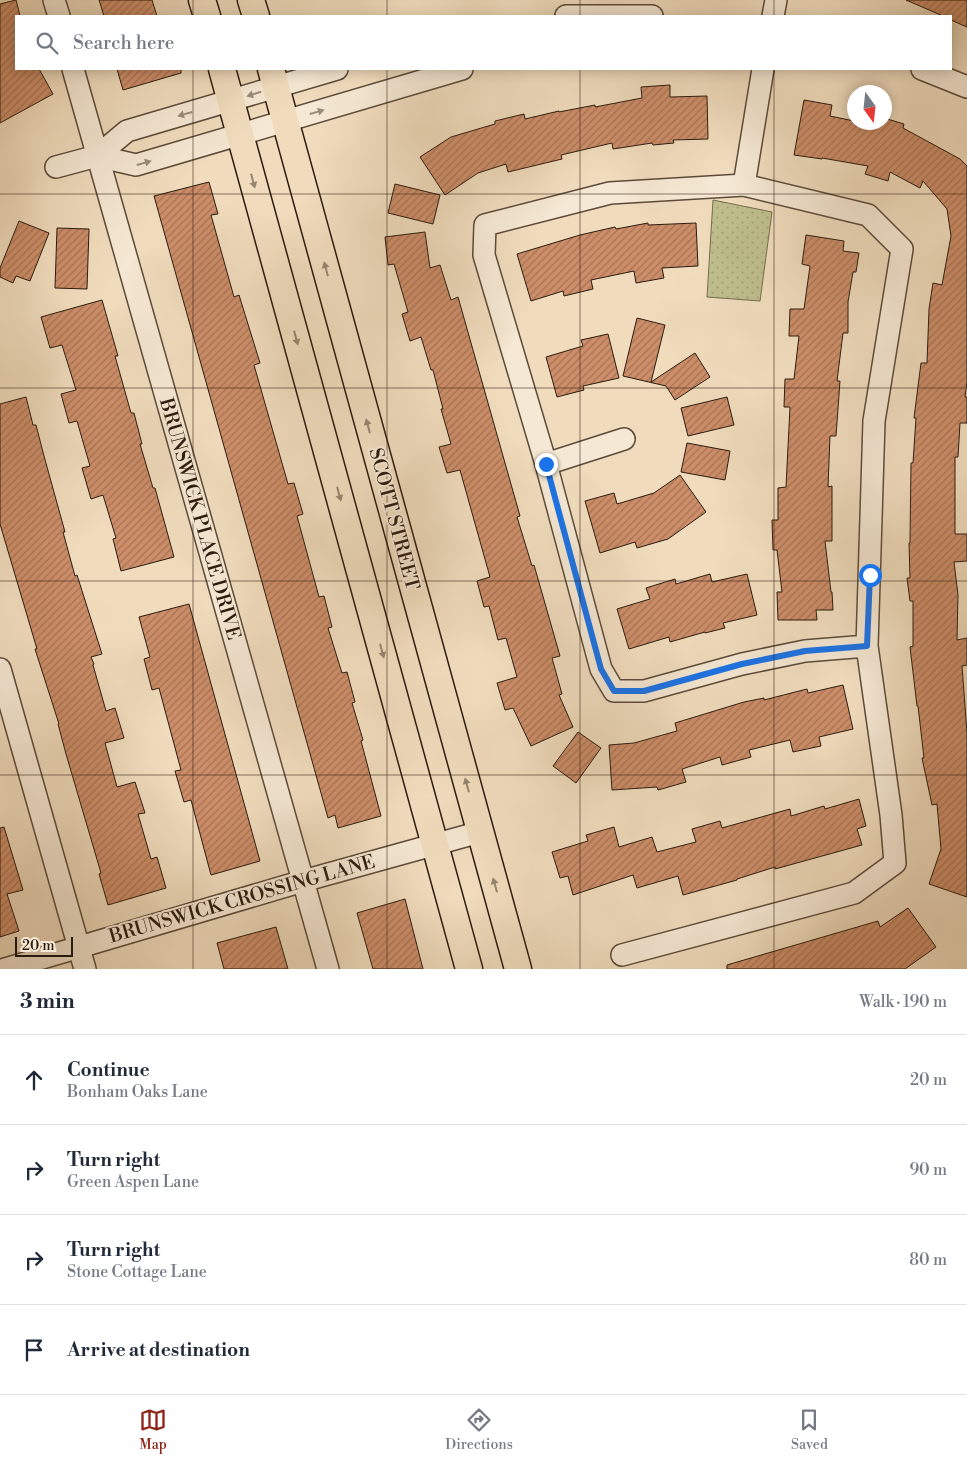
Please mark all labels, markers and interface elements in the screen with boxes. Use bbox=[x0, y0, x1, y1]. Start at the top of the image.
search box bbox=[15, 15, 952, 70]
icon: search bbox=[33, 29, 61, 57]
text: Search here bbox=[73, 31, 174, 55]
north arrow bbox=[847, 85, 892, 130]
one-way arrow bbox=[246, 90, 261, 98]
one-way arrow bbox=[309, 107, 324, 115]
one-way arrow bbox=[177, 111, 192, 119]
one-way arrow bbox=[137, 158, 152, 166]
one-way arrow bbox=[249, 173, 257, 188]
one-way arrow bbox=[322, 261, 330, 276]
one-way arrow bbox=[292, 330, 300, 345]
street label: BRUNSWICK PLACE DRIVE bbox=[154, 394, 246, 643]
one-way arrow bbox=[364, 418, 372, 433]
street label: SCOTT STREET bbox=[364, 445, 424, 593]
route end bbox=[535, 453, 558, 476]
one-way arrow bbox=[335, 487, 343, 502]
route start bbox=[859, 564, 882, 587]
one-way arrow bbox=[378, 644, 386, 659]
one-way arrow bbox=[462, 777, 470, 792]
street label: BRUNSWICK CROSSING LANE bbox=[105, 849, 378, 949]
one-way arrow bbox=[490, 878, 498, 893]
scale bar bbox=[15, 934, 72, 957]
text: 20 m bbox=[22, 937, 54, 955]
text: 3 min bbox=[20, 989, 75, 1015]
text: Walk · 190 m bbox=[859, 992, 947, 1012]
text: Continue bbox=[67, 1058, 150, 1082]
icon: ahead bbox=[20, 1066, 48, 1094]
text: 20 m bbox=[910, 1070, 947, 1090]
text: Bonham Oaks Lane bbox=[67, 1082, 208, 1102]
text: Turn right bbox=[67, 1148, 160, 1172]
icon: right bbox=[20, 1156, 48, 1184]
text: 90 m bbox=[909, 1160, 947, 1180]
text: Green Aspen Lane bbox=[67, 1172, 199, 1192]
text: Turn right bbox=[67, 1238, 160, 1262]
icon: right bbox=[20, 1246, 48, 1274]
text: 80 m bbox=[909, 1250, 947, 1270]
text: Stone Cottage Lane bbox=[67, 1262, 207, 1282]
icon: arrive bbox=[20, 1336, 48, 1364]
text: Arrive at destination bbox=[67, 1338, 250, 1362]
tab: Map bbox=[139, 1406, 167, 1454]
tab: Directions bbox=[445, 1406, 513, 1454]
tab: Saved bbox=[791, 1406, 828, 1454]

